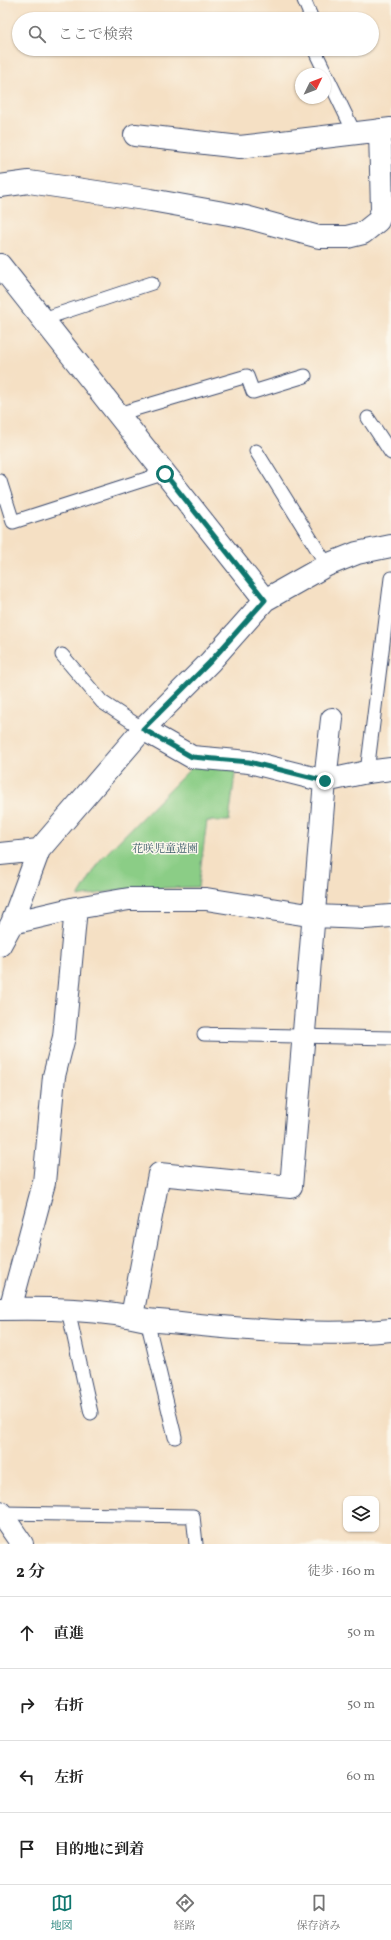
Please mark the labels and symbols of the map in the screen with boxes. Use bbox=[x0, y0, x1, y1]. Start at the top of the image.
north arrow bbox=[295, 68, 331, 104]
route start bbox=[156, 465, 174, 483]
route end bbox=[316, 772, 334, 790]
park label: 花咲児童遊園 bbox=[132, 842, 198, 857]

